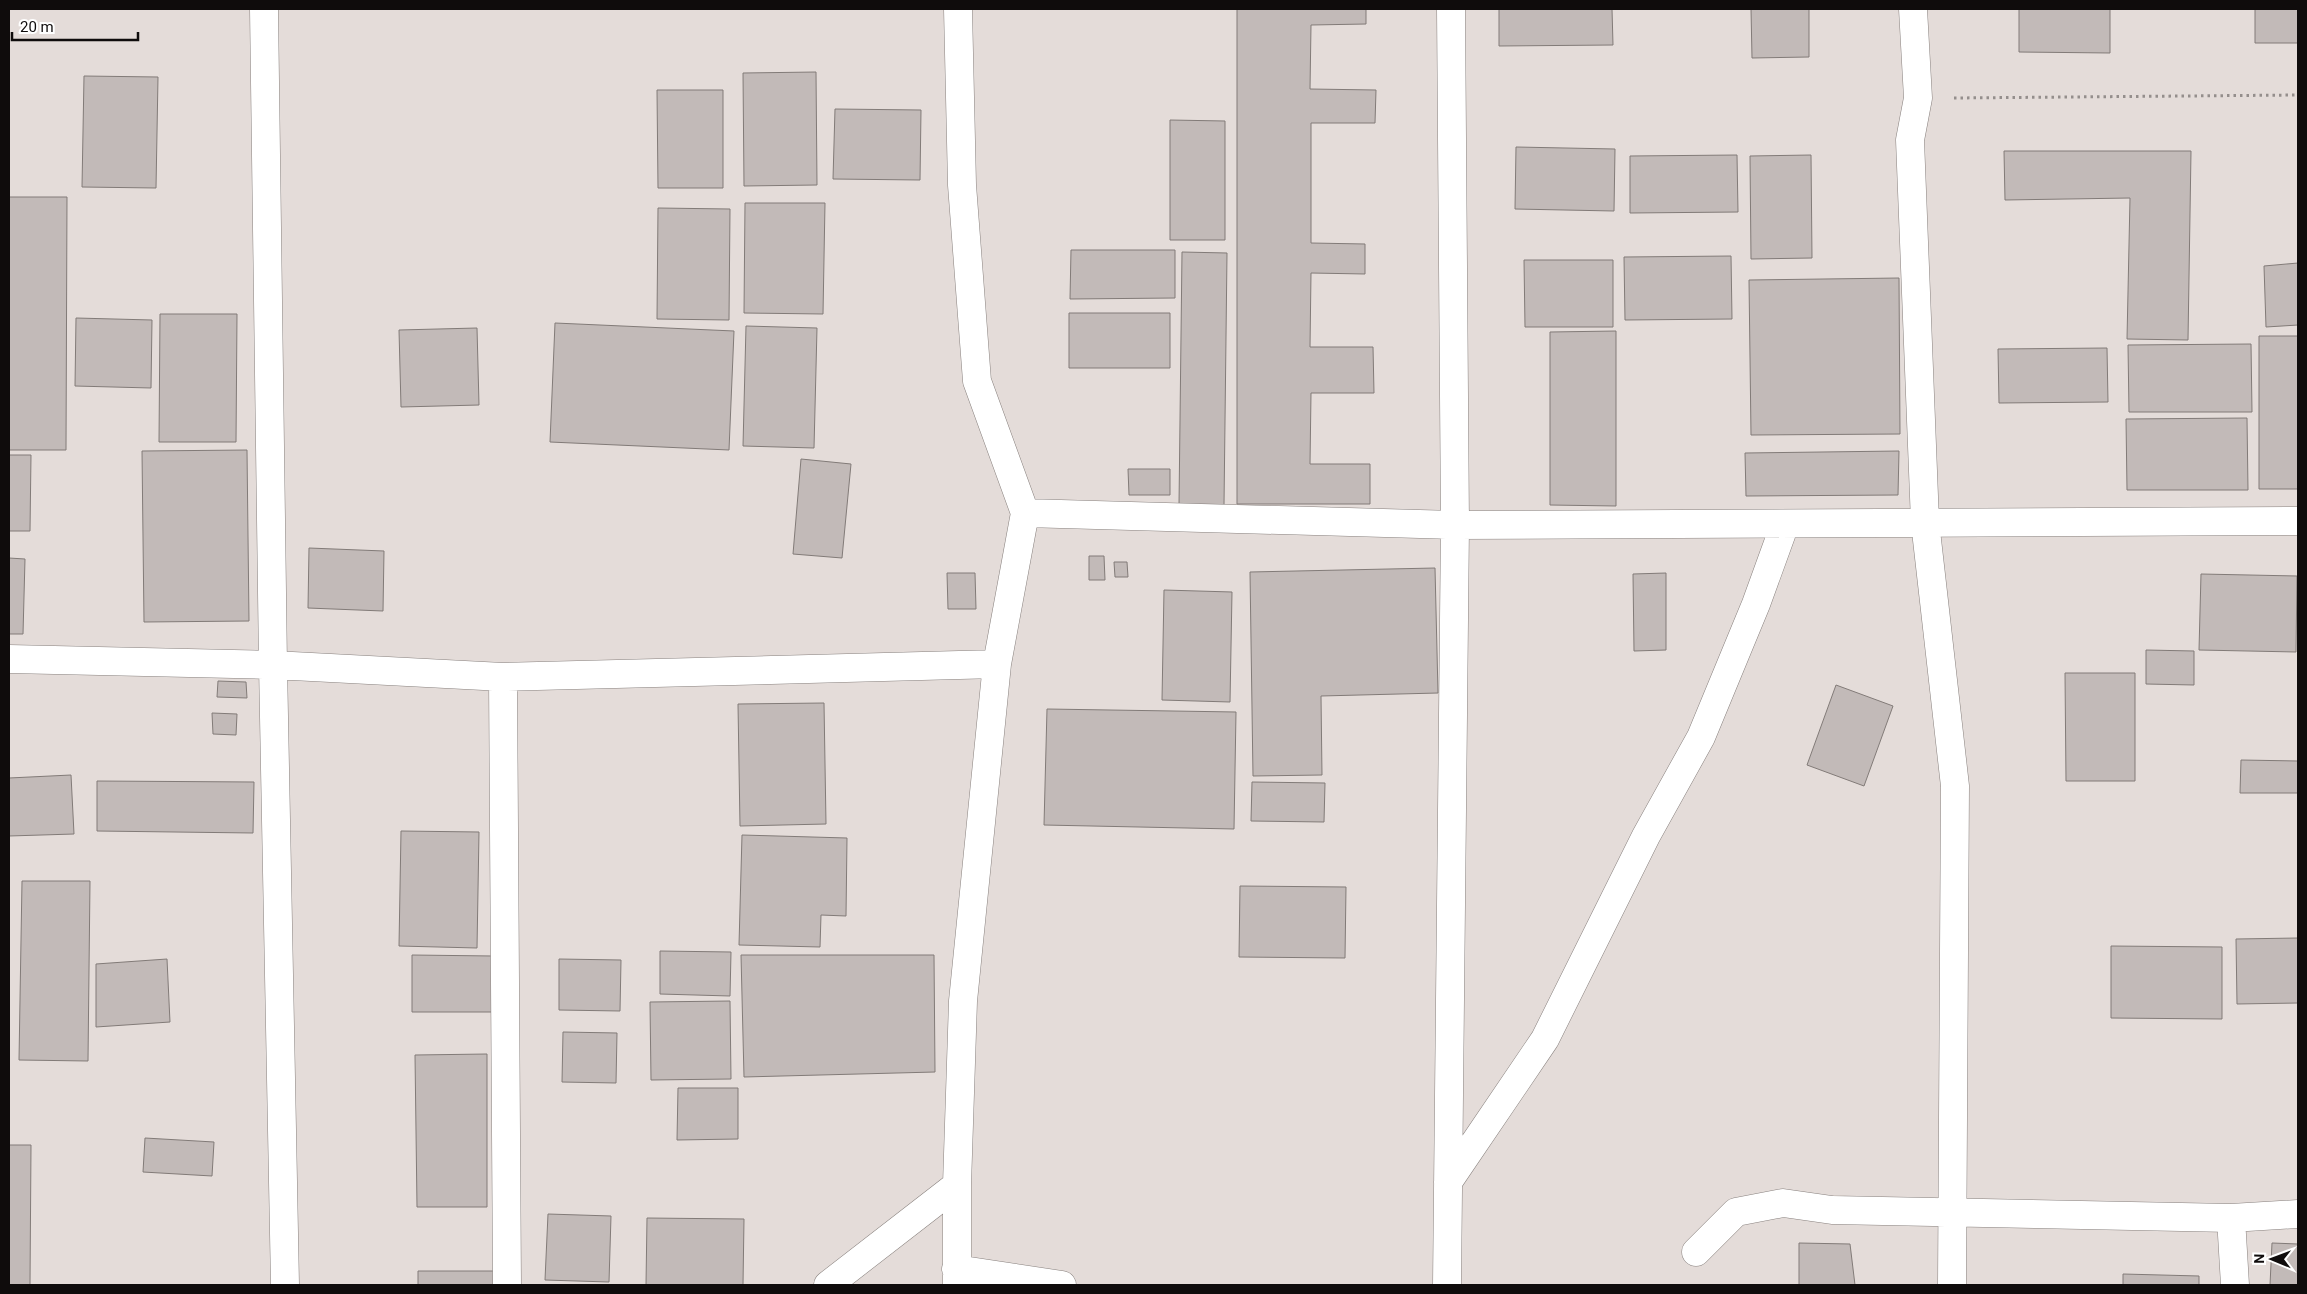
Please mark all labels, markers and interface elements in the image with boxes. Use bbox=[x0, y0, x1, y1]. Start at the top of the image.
scale bar bbox=[12, 10, 139, 42]
text: 20 m bbox=[20, 18, 54, 36]
north arrow bbox=[2247, 1234, 2297, 1284]
text: N bbox=[2251, 1254, 2267, 1264]

